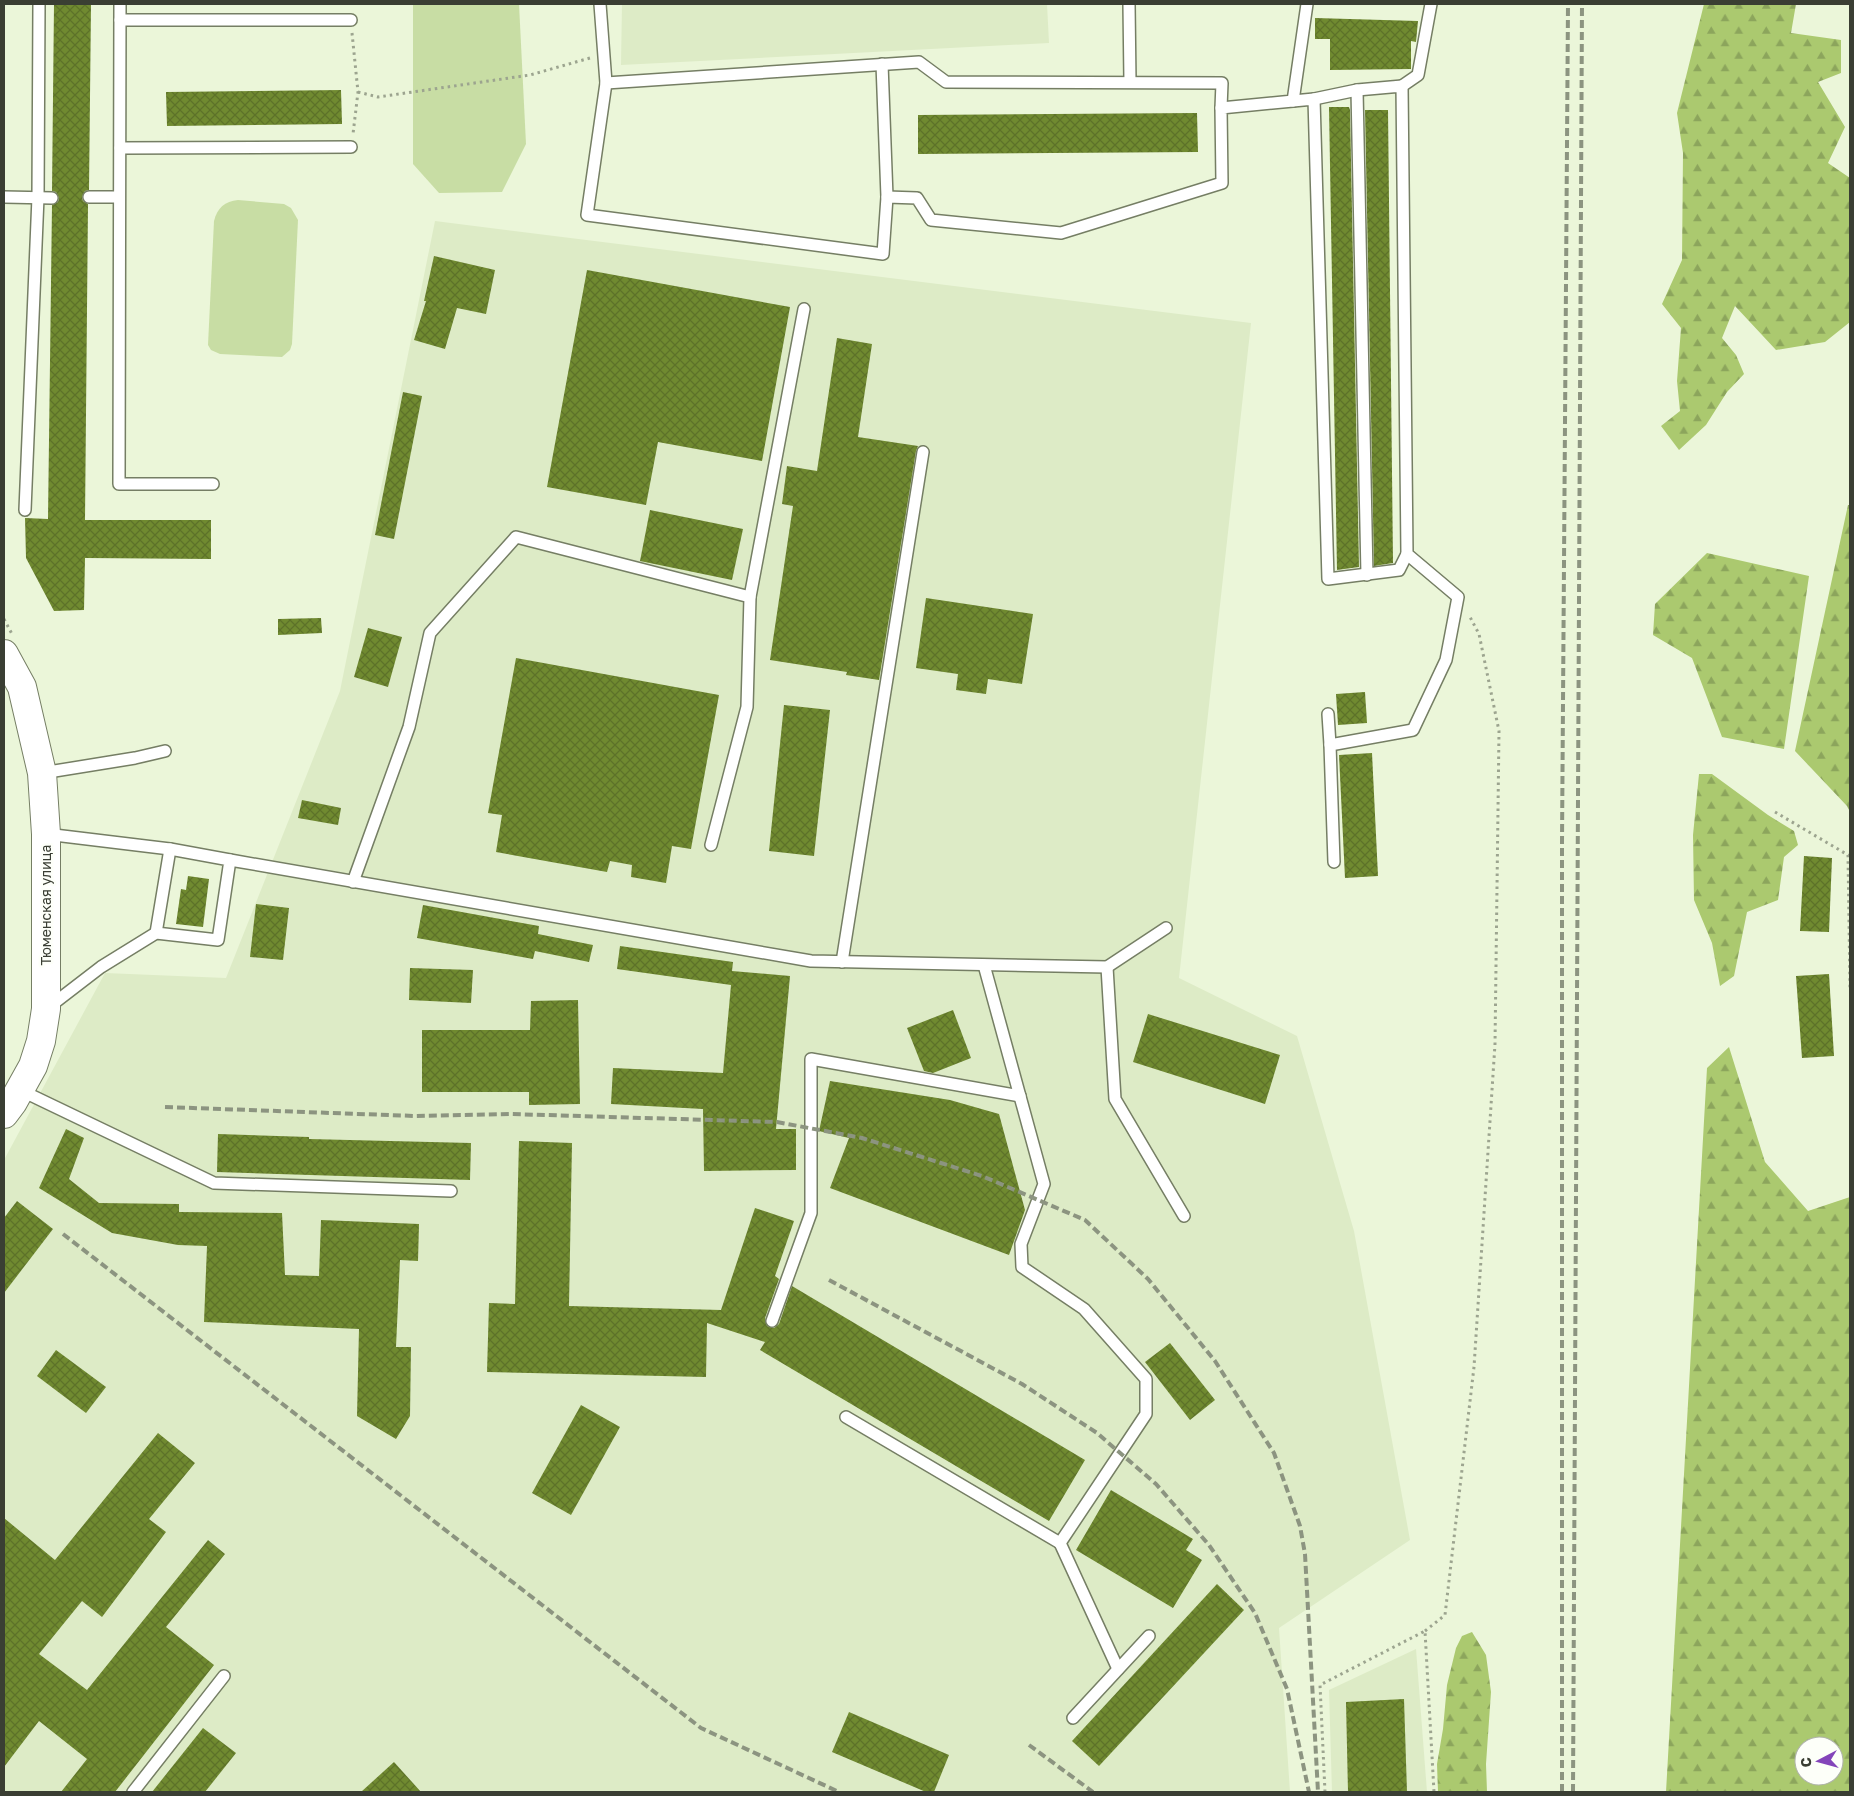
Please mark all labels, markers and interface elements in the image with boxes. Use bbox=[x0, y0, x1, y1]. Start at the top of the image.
street label: Тюменская улица bbox=[37, 845, 54, 965]
north arrow bbox=[1794, 1736, 1844, 1786]
text: С bbox=[1797, 1757, 1815, 1768]

